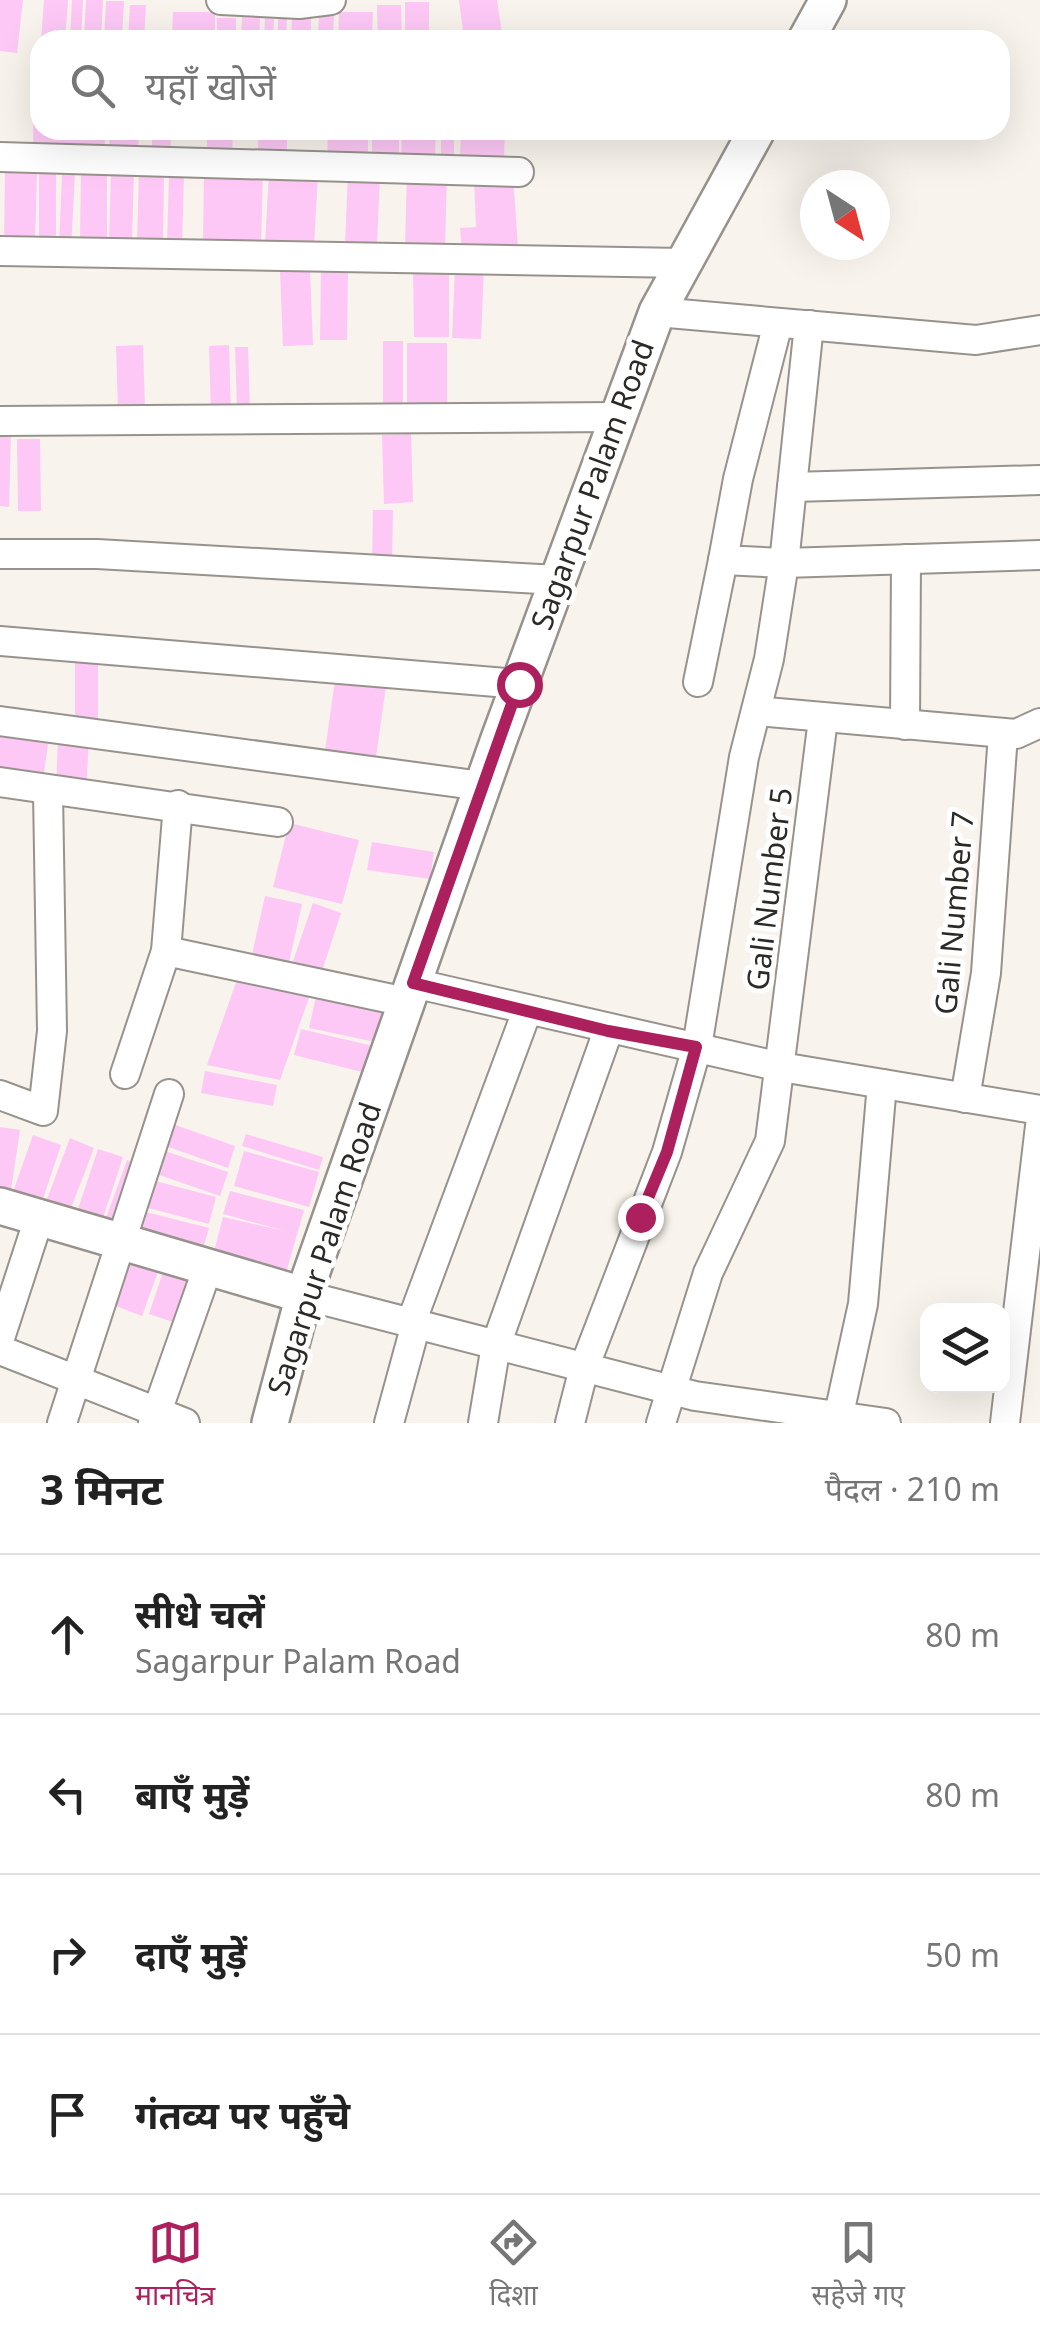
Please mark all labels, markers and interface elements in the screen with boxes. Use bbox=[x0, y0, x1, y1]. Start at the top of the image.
search box bbox=[30, 30, 1010, 140]
icon: search bbox=[65, 58, 120, 113]
text: यहाँ खोजें bbox=[145, 59, 276, 111]
north arrow bbox=[800, 170, 890, 260]
street label: Sagarpur Palam Road bbox=[520, 334, 663, 635]
route start bbox=[497, 662, 543, 708]
street label: Gali Number 5 bbox=[736, 785, 801, 993]
street label: Gali Number 7 bbox=[924, 809, 983, 1016]
street label: Sagarpur Palam Road bbox=[257, 1097, 390, 1400]
route end bbox=[618, 1195, 664, 1241]
map controls bbox=[920, 1303, 1010, 1393]
button: layers bbox=[920, 1303, 1010, 1393]
text: 3 मिनट bbox=[40, 1460, 163, 1517]
text: पैदल · 210 m bbox=[825, 1467, 1000, 1510]
text: सीधे चलें bbox=[135, 1587, 265, 1639]
icon: ahead bbox=[40, 1607, 95, 1662]
text: 80 m bbox=[925, 1613, 1000, 1656]
text: Sagarpur Palam Road bbox=[135, 1639, 461, 1682]
icon: left bbox=[40, 1767, 95, 1822]
text: बाएँ मुड़ें bbox=[135, 1768, 249, 1820]
text: 80 m bbox=[925, 1773, 1000, 1816]
icon: right bbox=[40, 1927, 95, 1982]
text: दाएँ मुड़ें bbox=[135, 1928, 247, 1980]
text: 50 m bbox=[925, 1933, 1000, 1976]
icon: arrive bbox=[40, 2087, 95, 2142]
text: गंतव्य पर पहुँचे bbox=[135, 2088, 350, 2140]
tab: मानचित्र bbox=[135, 2215, 215, 2313]
tab: दिशा bbox=[486, 2215, 541, 2313]
tab: सहेजे गए bbox=[812, 2215, 905, 2313]

